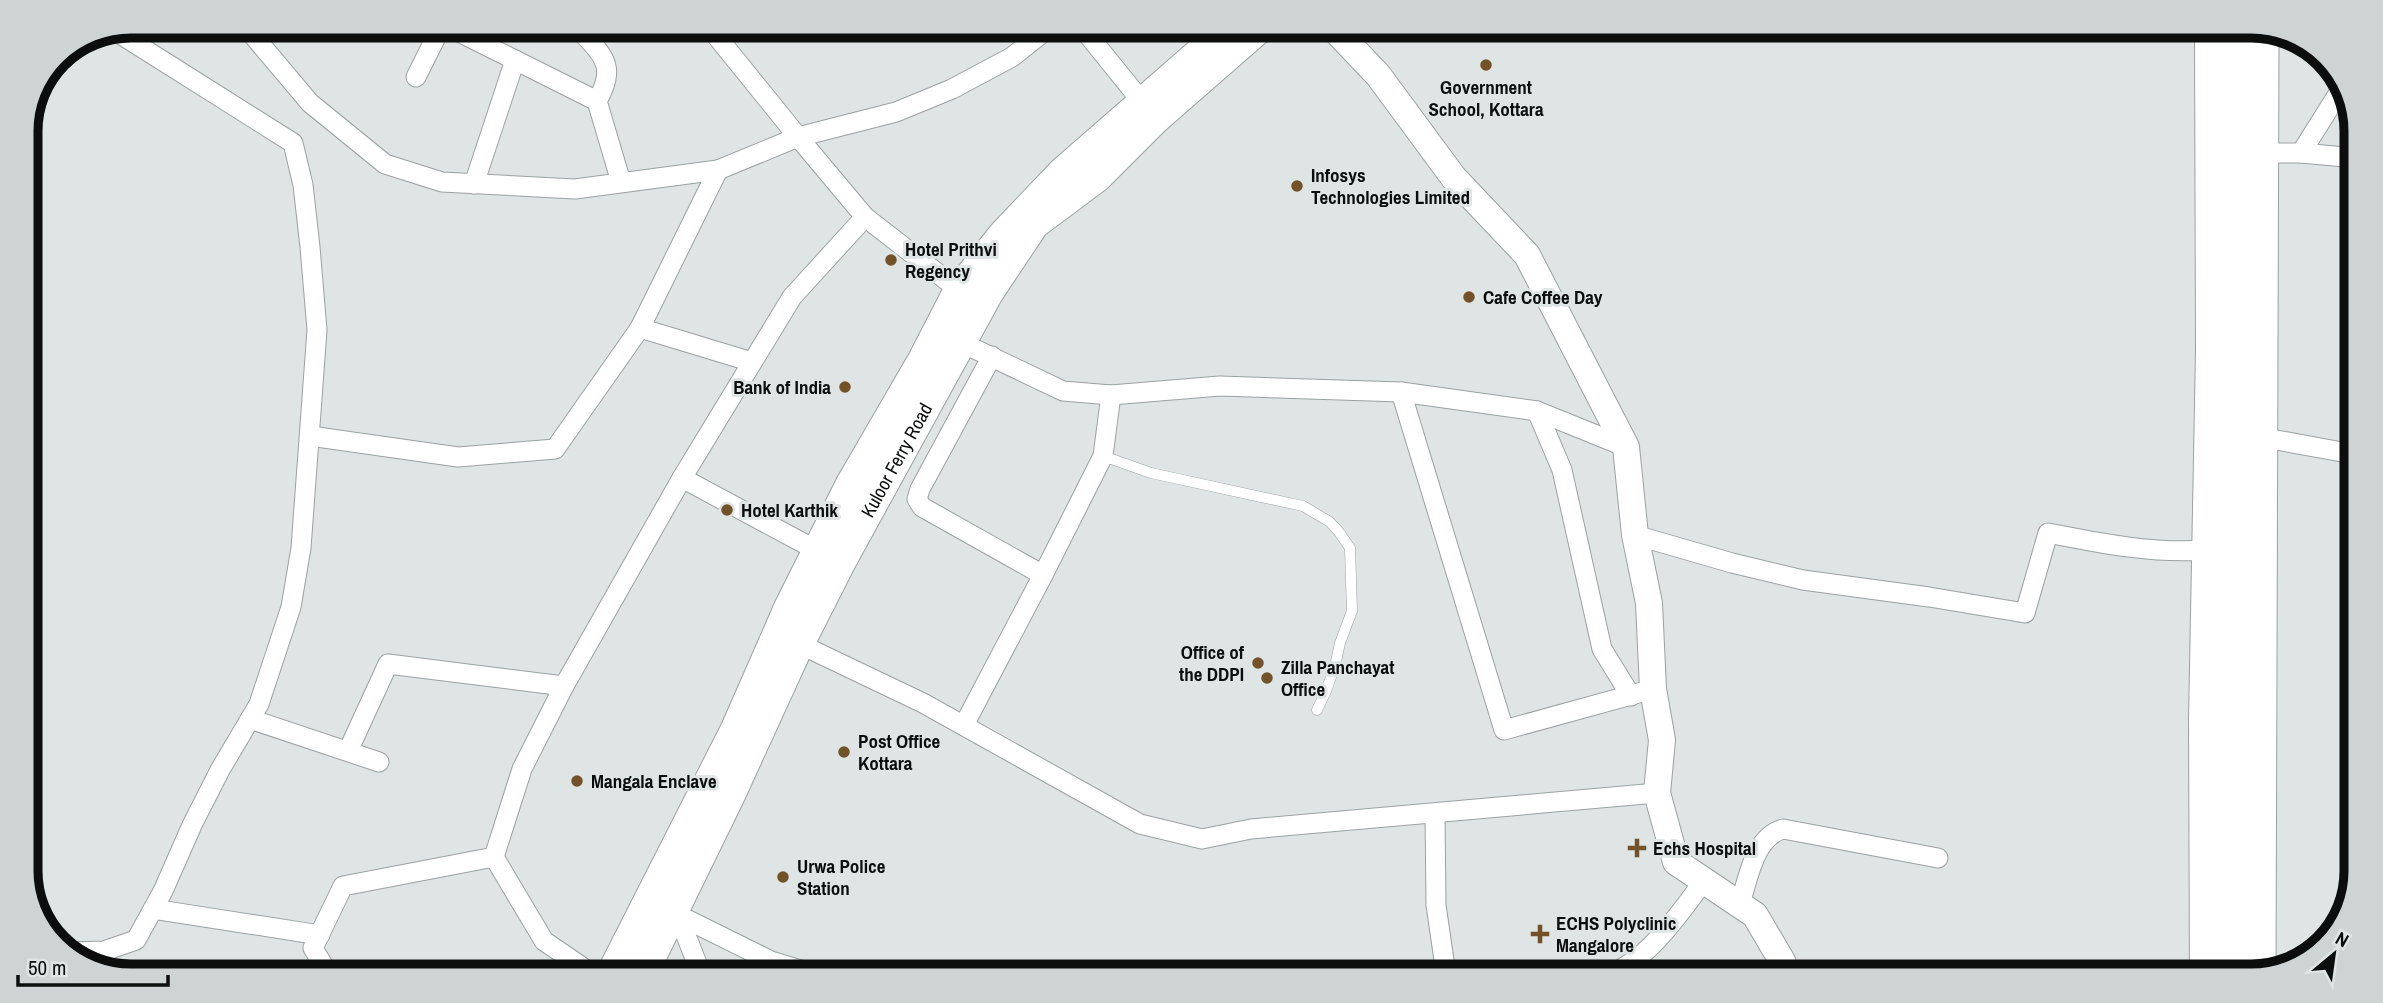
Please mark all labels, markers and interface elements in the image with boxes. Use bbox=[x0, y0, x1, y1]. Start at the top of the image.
marker: Government School, Kottara bbox=[1478, 57, 1494, 73]
place label: Government School, Kottara bbox=[1428, 74, 1544, 122]
place label: Infosys Technologies Limited bbox=[1311, 162, 1470, 210]
marker: Infosys Technologies Limited bbox=[1289, 178, 1305, 194]
place label: Hotel Prithvi Regency bbox=[905, 236, 997, 284]
marker: Hotel Prithvi Regency bbox=[883, 252, 899, 268]
place label: Cafe Coffee Day bbox=[1483, 284, 1603, 310]
marker: Cafe Coffee Day bbox=[1461, 289, 1477, 305]
place label: Bank of India bbox=[733, 374, 831, 400]
marker: Bank of India bbox=[837, 379, 853, 395]
street label: Kuloor Ferry Road bbox=[854, 398, 938, 522]
place label: Hotel Karthik bbox=[741, 497, 838, 523]
marker: Hotel Karthik bbox=[719, 502, 735, 518]
place label: Office of the DDPI bbox=[1179, 639, 1245, 687]
place label: Zilla Panchayat Office bbox=[1281, 654, 1394, 702]
marker: Office of the DDPI bbox=[1250, 655, 1266, 671]
marker: Zilla Panchayat Office bbox=[1259, 670, 1275, 686]
place label: Post Office Kottara bbox=[858, 728, 941, 776]
marker: Post Office Kottara bbox=[836, 744, 852, 760]
place label: Mangala Enclave bbox=[591, 768, 717, 794]
marker: Mangala Enclave bbox=[569, 773, 585, 789]
place label: Echs Hospital bbox=[1653, 835, 1756, 861]
marker: Echs Hospital bbox=[1627, 838, 1647, 858]
place label: Urwa Police Station bbox=[797, 853, 886, 901]
marker: Urwa Police Station bbox=[775, 869, 791, 885]
place label: ECHS Polyclinic Mangalore bbox=[1556, 910, 1676, 958]
north arrow bbox=[2299, 919, 2369, 989]
marker: ECHS Polyclinic Mangalore bbox=[1530, 924, 1550, 944]
text: N bbox=[2331, 925, 2353, 953]
scale bar bbox=[18, 944, 168, 988]
text: 50 m bbox=[28, 953, 66, 982]

